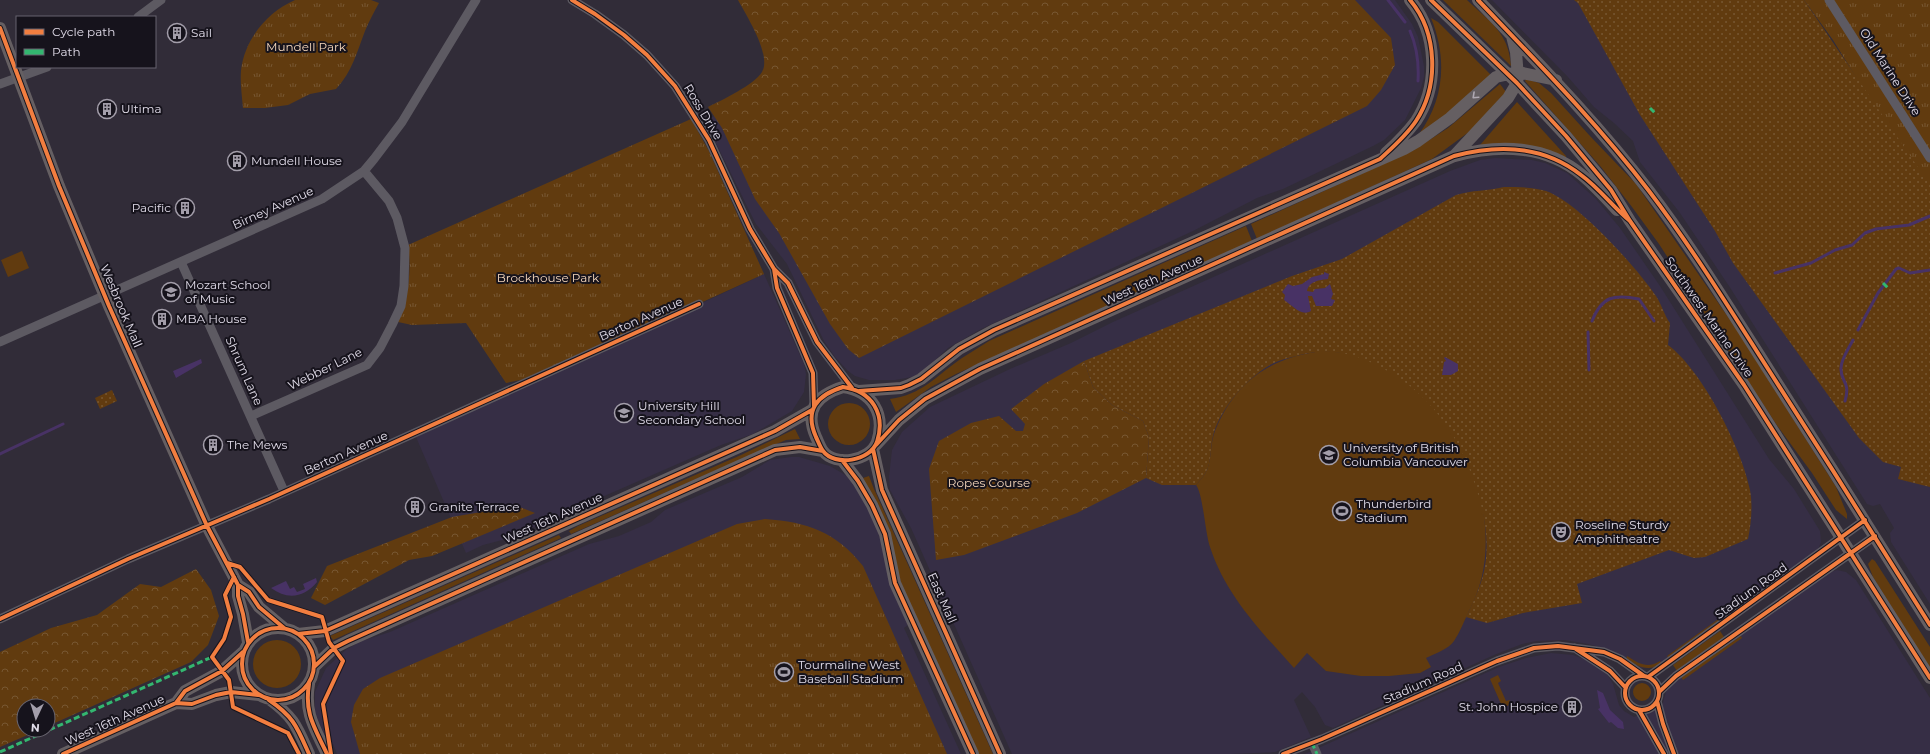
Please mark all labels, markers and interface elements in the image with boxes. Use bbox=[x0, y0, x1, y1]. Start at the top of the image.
legend bbox=[16, 16, 156, 68]
building icon: Sail bbox=[166, 22, 188, 44]
text: Cycle path bbox=[52, 24, 115, 39]
place label: Sail bbox=[191, 25, 212, 40]
street label: Old Marine Drive bbox=[1857, 25, 1924, 118]
park label: Mundell Park bbox=[266, 39, 347, 54]
text: Path bbox=[52, 44, 81, 59]
street label: Ross Drive bbox=[681, 81, 726, 142]
one-way arrow bbox=[1472, 91, 1480, 98]
building icon: Ultima bbox=[96, 98, 118, 120]
place label: Ultima bbox=[121, 101, 162, 116]
building icon: Mundell House bbox=[226, 150, 248, 172]
place label: Mundell House bbox=[251, 153, 342, 168]
street label: Birney Avenue bbox=[230, 183, 316, 232]
building icon: Pacific bbox=[174, 197, 196, 219]
place label: Pacific bbox=[132, 200, 171, 215]
street label: West 16th Avenue bbox=[1101, 251, 1205, 308]
street label: Southwest Marine Drive bbox=[1662, 254, 1757, 380]
street label: Wesbrook Mall bbox=[97, 262, 146, 350]
park label: Brockhouse Park bbox=[497, 270, 600, 285]
place label: Mozart School of Music bbox=[185, 277, 271, 306]
school or university icon: Mozart School of Music bbox=[160, 281, 182, 303]
street label: Berton Avenue bbox=[597, 293, 685, 344]
building icon: MBA House bbox=[151, 308, 173, 330]
place label: MBA House bbox=[176, 311, 247, 326]
street label: Shrum Lane bbox=[223, 334, 266, 408]
street label: Webber Lane bbox=[285, 344, 364, 393]
place label: University Hill Secondary School bbox=[638, 398, 745, 427]
school or university icon: University Hill Secondary School bbox=[613, 402, 635, 424]
street label: Berton Avenue bbox=[302, 427, 390, 478]
building icon: The Mews bbox=[202, 434, 224, 456]
place label: The Mews bbox=[227, 437, 287, 452]
place label: University of British Columbia Vancouver bbox=[1343, 440, 1468, 469]
school or university icon: University of British Columbia Vancouver bbox=[1318, 444, 1340, 466]
park label: Ropes Course bbox=[948, 475, 1030, 490]
street label: West 16th Avenue bbox=[501, 489, 605, 546]
building icon: Granite Terrace bbox=[404, 496, 426, 518]
place label: Thunderbird Stadium bbox=[1356, 496, 1431, 525]
place label: Granite Terrace bbox=[429, 499, 519, 514]
sports icon: Thunderbird Stadium bbox=[1331, 500, 1353, 522]
place label: Roseline Sturdy Amphitheatre bbox=[1575, 517, 1669, 546]
theatre icon: Roseline Sturdy Amphitheatre bbox=[1550, 521, 1572, 543]
street label: Stadium Road bbox=[1712, 559, 1790, 622]
street label: East Mall bbox=[925, 570, 960, 625]
place label: Tourmaline West Baseball Stadium bbox=[798, 657, 903, 686]
street label: Stadium Road bbox=[1381, 658, 1465, 707]
sports icon: Tourmaline West Baseball Stadium bbox=[773, 661, 795, 683]
street label: West 16th Avenue bbox=[63, 691, 167, 748]
building icon: St. John Hospice bbox=[1561, 696, 1583, 718]
north arrow bbox=[16, 698, 56, 738]
place label: St. John Hospice bbox=[1459, 699, 1558, 714]
text: N bbox=[30, 721, 40, 735]

